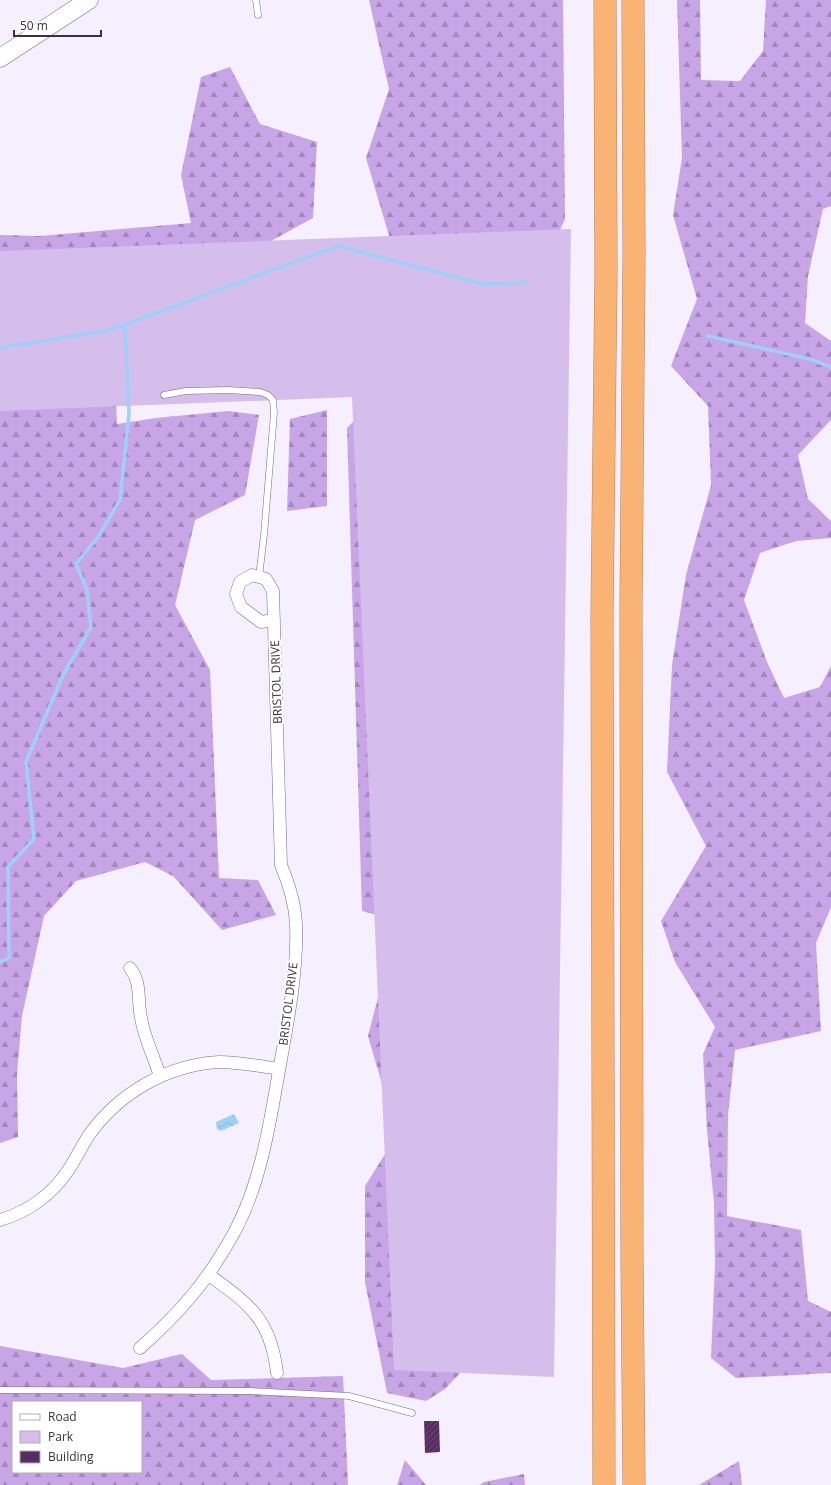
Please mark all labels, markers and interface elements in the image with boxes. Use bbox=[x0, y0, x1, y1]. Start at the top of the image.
scale bar bbox=[14, 12, 101, 38]
text: 50 m bbox=[20, 17, 48, 34]
street label: BRISTOL DRIVE bbox=[266, 640, 286, 724]
street label: BRISTOL DRIVE bbox=[274, 961, 302, 1047]
legend bbox=[12, 1401, 142, 1473]
text: Road bbox=[48, 1408, 77, 1425]
text: Park bbox=[48, 1428, 74, 1445]
text: Building bbox=[48, 1448, 94, 1465]

